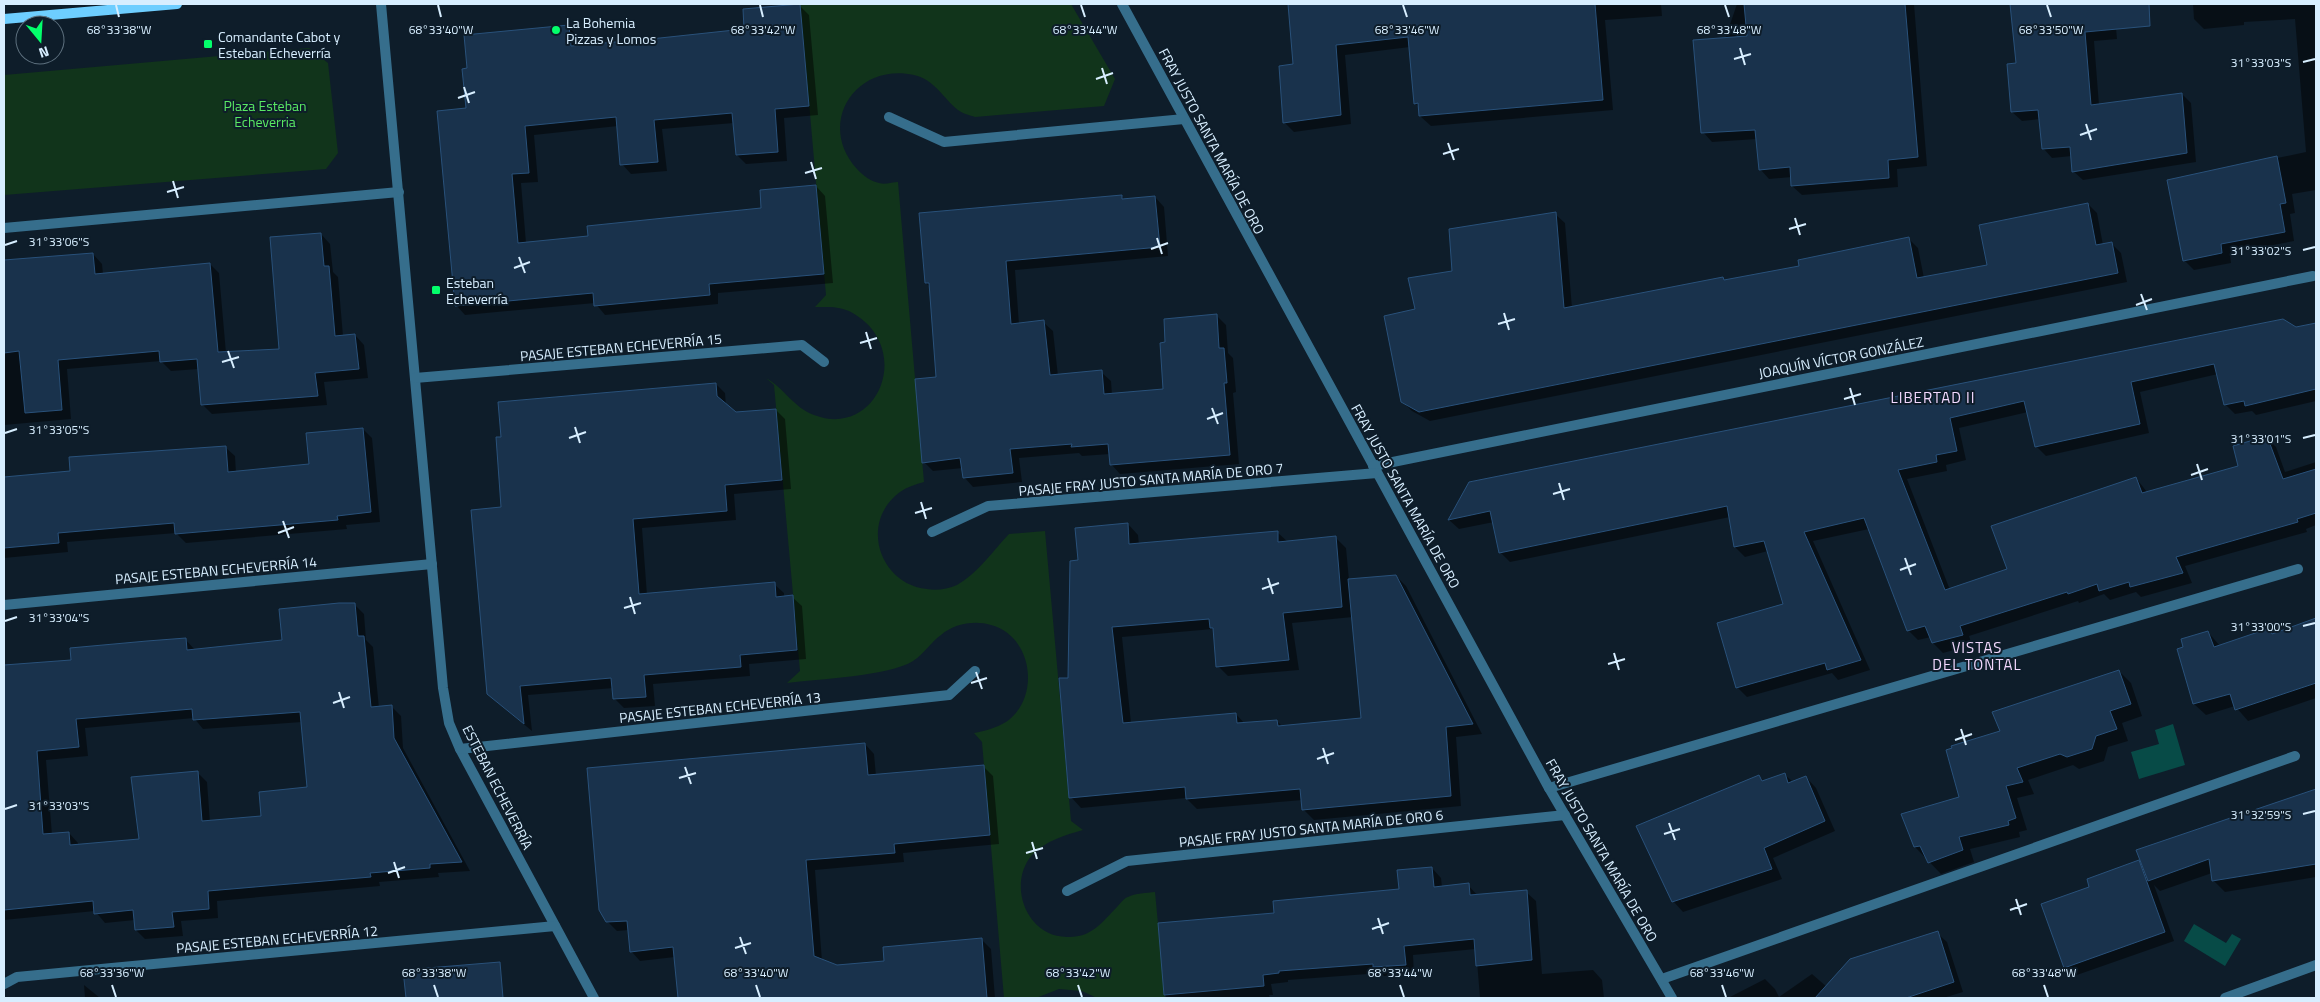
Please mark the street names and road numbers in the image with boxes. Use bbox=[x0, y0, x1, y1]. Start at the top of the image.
street label: FRAY JUSTO SANTA MARÍA DE ORO bbox=[1154, 44, 1270, 238]
street label: PASAJE ESTEBAN ECHEVERRÍA 15 bbox=[519, 328, 723, 366]
street label: JOAQUÍN VÍCTOR GONZÁLEZ bbox=[1757, 331, 1925, 383]
street label: FRAY JUSTO SANTA MARÍA DE ORO bbox=[1346, 400, 1466, 592]
street label: PASAJE FRAY JUSTO SANTA MARÍA DE ORO 7 bbox=[1018, 457, 1284, 501]
street label: PASAJE ESTEBAN ECHEVERRÍA 14 bbox=[114, 551, 318, 589]
street label: PASAJE ESTEBAN ECHEVERRÍA 13 bbox=[618, 686, 822, 728]
street label: ESTEBAN ECHEVERRÍA bbox=[458, 721, 539, 853]
street label: FRAY JUSTO SANTA MARÍA DE ORO bbox=[1541, 755, 1663, 945]
street label: PASAJE FRAY JUSTO SANTA MARÍA DE ORO 6 bbox=[1178, 804, 1444, 852]
street label: PASAJE ESTEBAN ECHEVERRÍA 12 bbox=[175, 920, 379, 958]

